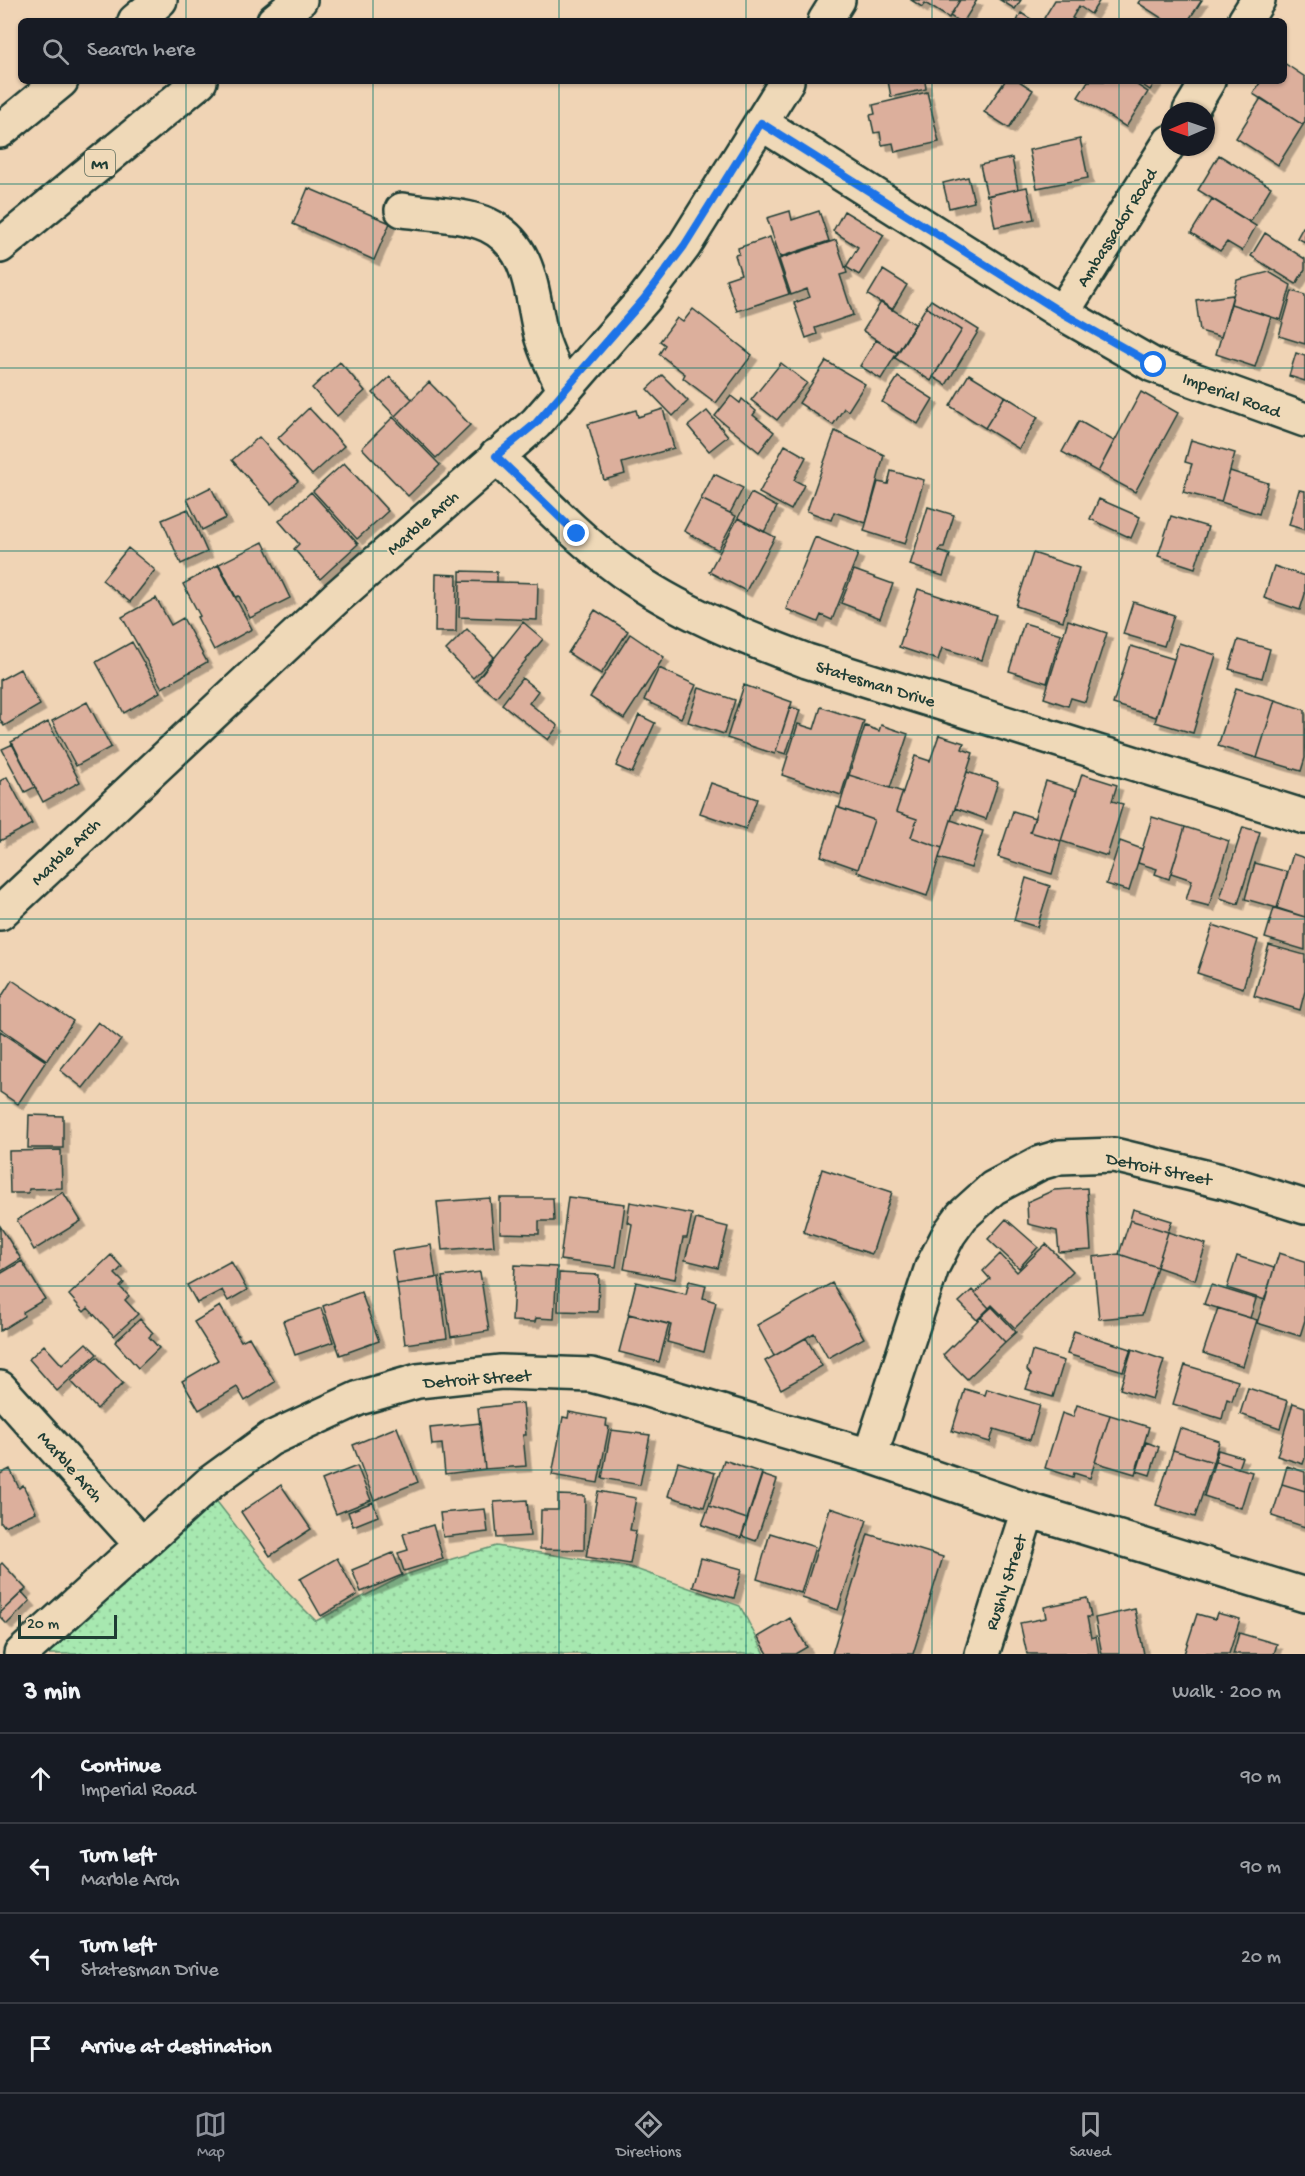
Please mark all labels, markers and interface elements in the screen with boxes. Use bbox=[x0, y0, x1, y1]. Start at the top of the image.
search box bbox=[18, 18, 1287, 84]
icon: search bbox=[39, 35, 72, 68]
text: Search here bbox=[87, 38, 195, 64]
north arrow bbox=[1161, 102, 1215, 156]
road number: M1 bbox=[85, 150, 115, 176]
street label: Ambassador Road bbox=[1073, 164, 1164, 292]
route start bbox=[1140, 351, 1166, 377]
street label: Imperial Road bbox=[1179, 369, 1285, 424]
street label: Marble Arch bbox=[383, 487, 464, 561]
route end bbox=[563, 520, 589, 546]
street label: Statesman Drive bbox=[813, 657, 938, 714]
street label: Marble Arch bbox=[28, 814, 106, 891]
street label: Detroit Street bbox=[1103, 1149, 1215, 1192]
street label: Detroit Street bbox=[422, 1366, 533, 1395]
street label: Marble Arch bbox=[32, 1428, 107, 1508]
street label: Rushly Street bbox=[982, 1531, 1033, 1633]
scale bar bbox=[18, 1612, 117, 1640]
text: 20 m bbox=[27, 1616, 59, 1635]
text: 3 min bbox=[24, 1678, 80, 1709]
text: Walk · 200 m bbox=[1172, 1682, 1281, 1705]
text: Continue bbox=[81, 1754, 161, 1780]
icon: ahead bbox=[24, 1762, 57, 1795]
text: 90 m bbox=[1241, 1767, 1281, 1790]
text: Imperial Road bbox=[81, 1780, 196, 1803]
text: Turn left bbox=[81, 1844, 155, 1870]
icon: left bbox=[24, 1852, 57, 1885]
text: 90 m bbox=[1241, 1857, 1281, 1880]
text: Marble Arch bbox=[81, 1870, 180, 1893]
text: Turn left bbox=[81, 1934, 155, 1960]
icon: left bbox=[24, 1942, 57, 1975]
text: 20 m bbox=[1241, 1947, 1281, 1970]
text: Statesman Drive bbox=[81, 1960, 219, 1983]
icon: arrive bbox=[24, 2032, 57, 2065]
text: Arrive at destination bbox=[81, 2035, 271, 2061]
tab: Map bbox=[194, 2108, 227, 2163]
tab: Directions bbox=[616, 2108, 681, 2163]
tab: Saved bbox=[1070, 2108, 1111, 2163]

